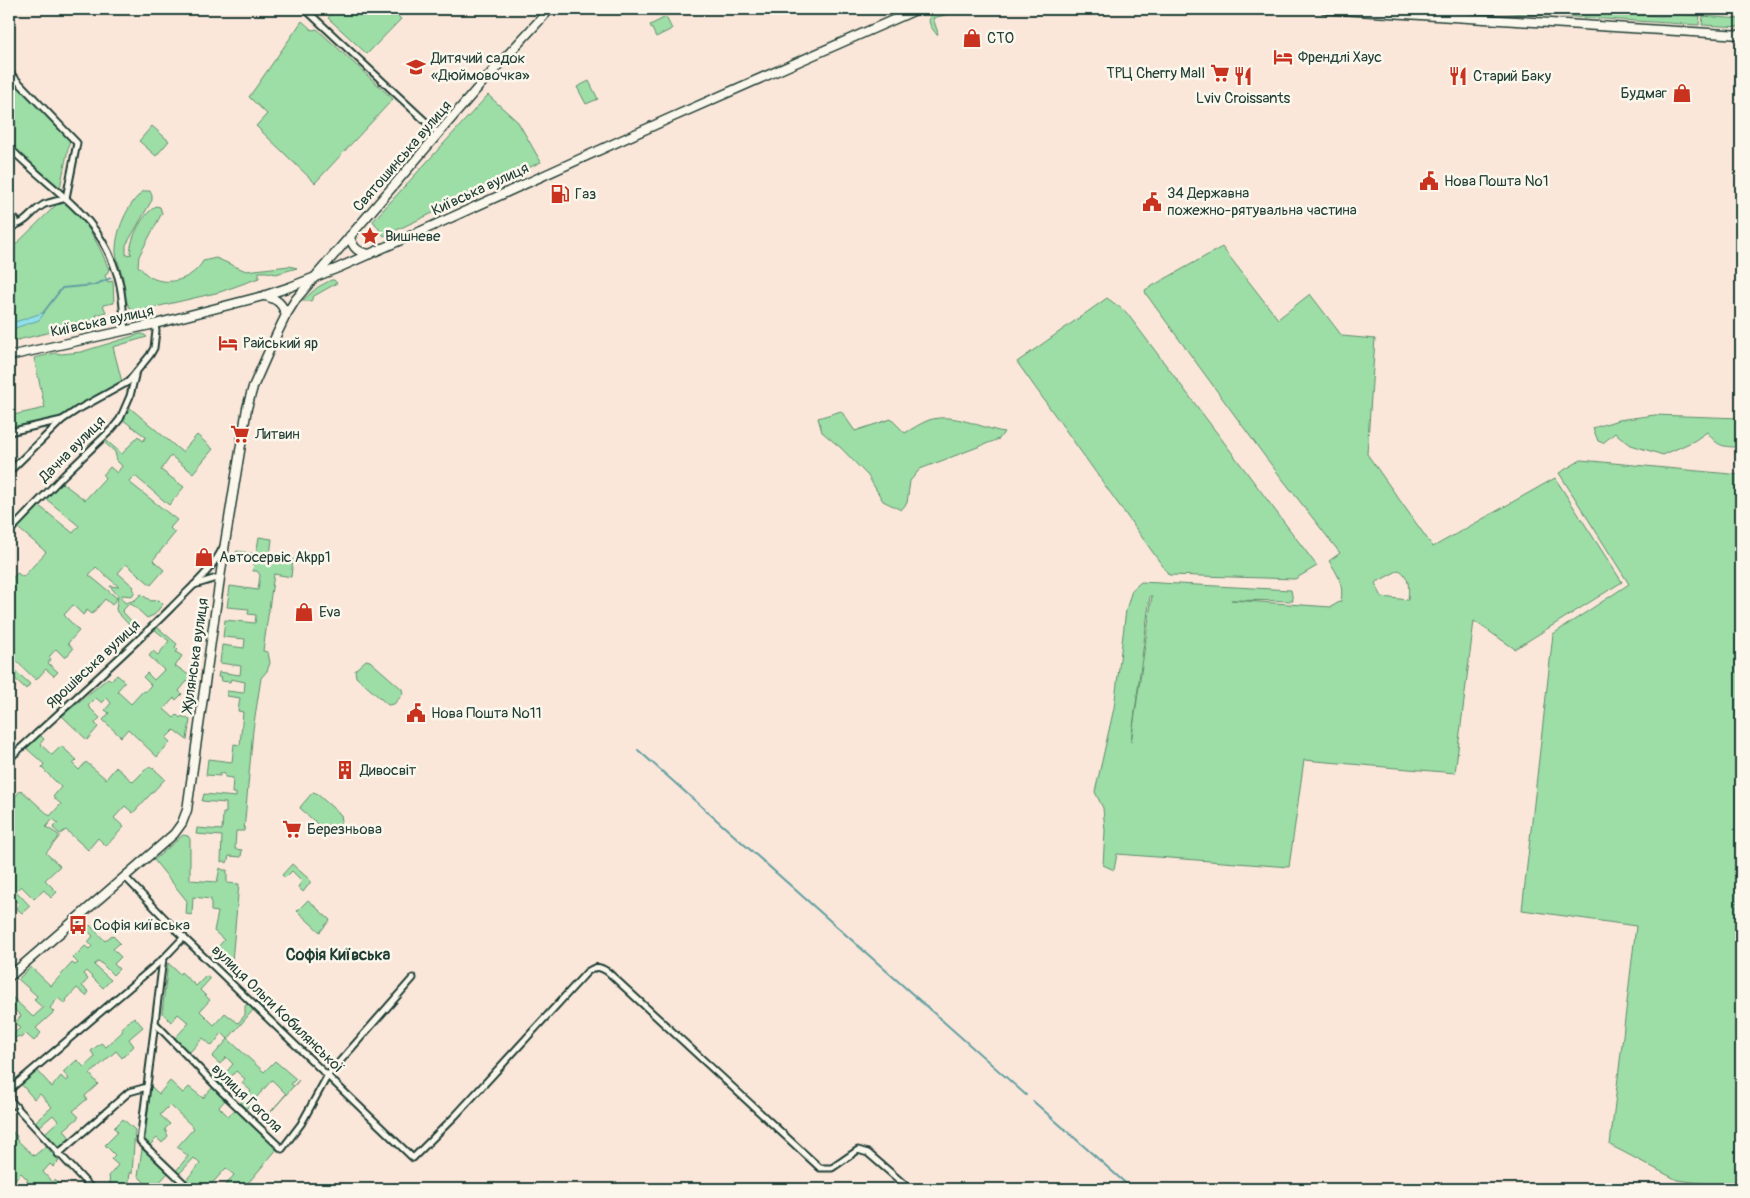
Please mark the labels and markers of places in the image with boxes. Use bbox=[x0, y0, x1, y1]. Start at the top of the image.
shop icon: СТО bbox=[961, 27, 983, 49]
place label: СТО bbox=[987, 29, 1014, 48]
hotel icon: Френдлі Хаус bbox=[1272, 46, 1294, 68]
place label: Френдлі Хаус bbox=[1298, 48, 1382, 67]
place label: Дитячий садок «Дюймовочка» bbox=[430, 49, 530, 85]
school or university icon: Дитячий садок «Дюймовочка» bbox=[405, 56, 427, 78]
supermarket icon: ТРЦ Cherry Mall bbox=[1209, 62, 1231, 84]
place label: ТРЦ Cherry Mall bbox=[1106, 64, 1205, 83]
restaurant icon: Lviv Croissants bbox=[1232, 65, 1254, 87]
restaurant icon: Старий Баку bbox=[1447, 65, 1469, 87]
place label: Старий Баку bbox=[1473, 67, 1552, 86]
shop icon: Будмаг bbox=[1671, 82, 1693, 104]
place label: Будмаг bbox=[1621, 84, 1667, 103]
place label: Lviv Croissants bbox=[1196, 89, 1290, 108]
public building icon: Нова Пошта №1 bbox=[1418, 170, 1440, 192]
place label: Нова Пошта №1 bbox=[1444, 172, 1549, 191]
fuel station icon: Газ bbox=[549, 183, 571, 205]
place label: 34 Державна пожежно-рятувальна частина bbox=[1167, 184, 1357, 220]
place label: Газ bbox=[575, 185, 596, 204]
public building icon: 34 Державна пожежно-рятувальна частина bbox=[1141, 191, 1163, 213]
place icon: Вишневе bbox=[359, 225, 381, 247]
place label: Вишневе bbox=[385, 227, 441, 246]
hotel icon: Райський яр bbox=[217, 332, 239, 354]
place label: Райський яр bbox=[243, 334, 318, 353]
supermarket icon: Литвин bbox=[229, 423, 251, 445]
place label: Литвин bbox=[254, 425, 300, 444]
shop icon: Автосервіс Akpp1 bbox=[193, 546, 215, 568]
place label: Автосервіс Akpp1 bbox=[219, 548, 331, 567]
shop icon: Eva bbox=[293, 601, 315, 623]
place label: Eva bbox=[319, 603, 341, 622]
public building icon: Нова Пошта №11 bbox=[405, 702, 427, 724]
place label: Нова Пошта №11 bbox=[431, 704, 542, 723]
building icon: Дивосвіт bbox=[334, 759, 356, 781]
place label: Дивосвіт bbox=[359, 761, 417, 780]
supermarket icon: Березньова bbox=[281, 818, 303, 840]
place label: Березньова bbox=[307, 820, 382, 839]
bus stop icon: Софія київська bbox=[67, 914, 89, 936]
place label: Софія київська bbox=[93, 916, 190, 935]

